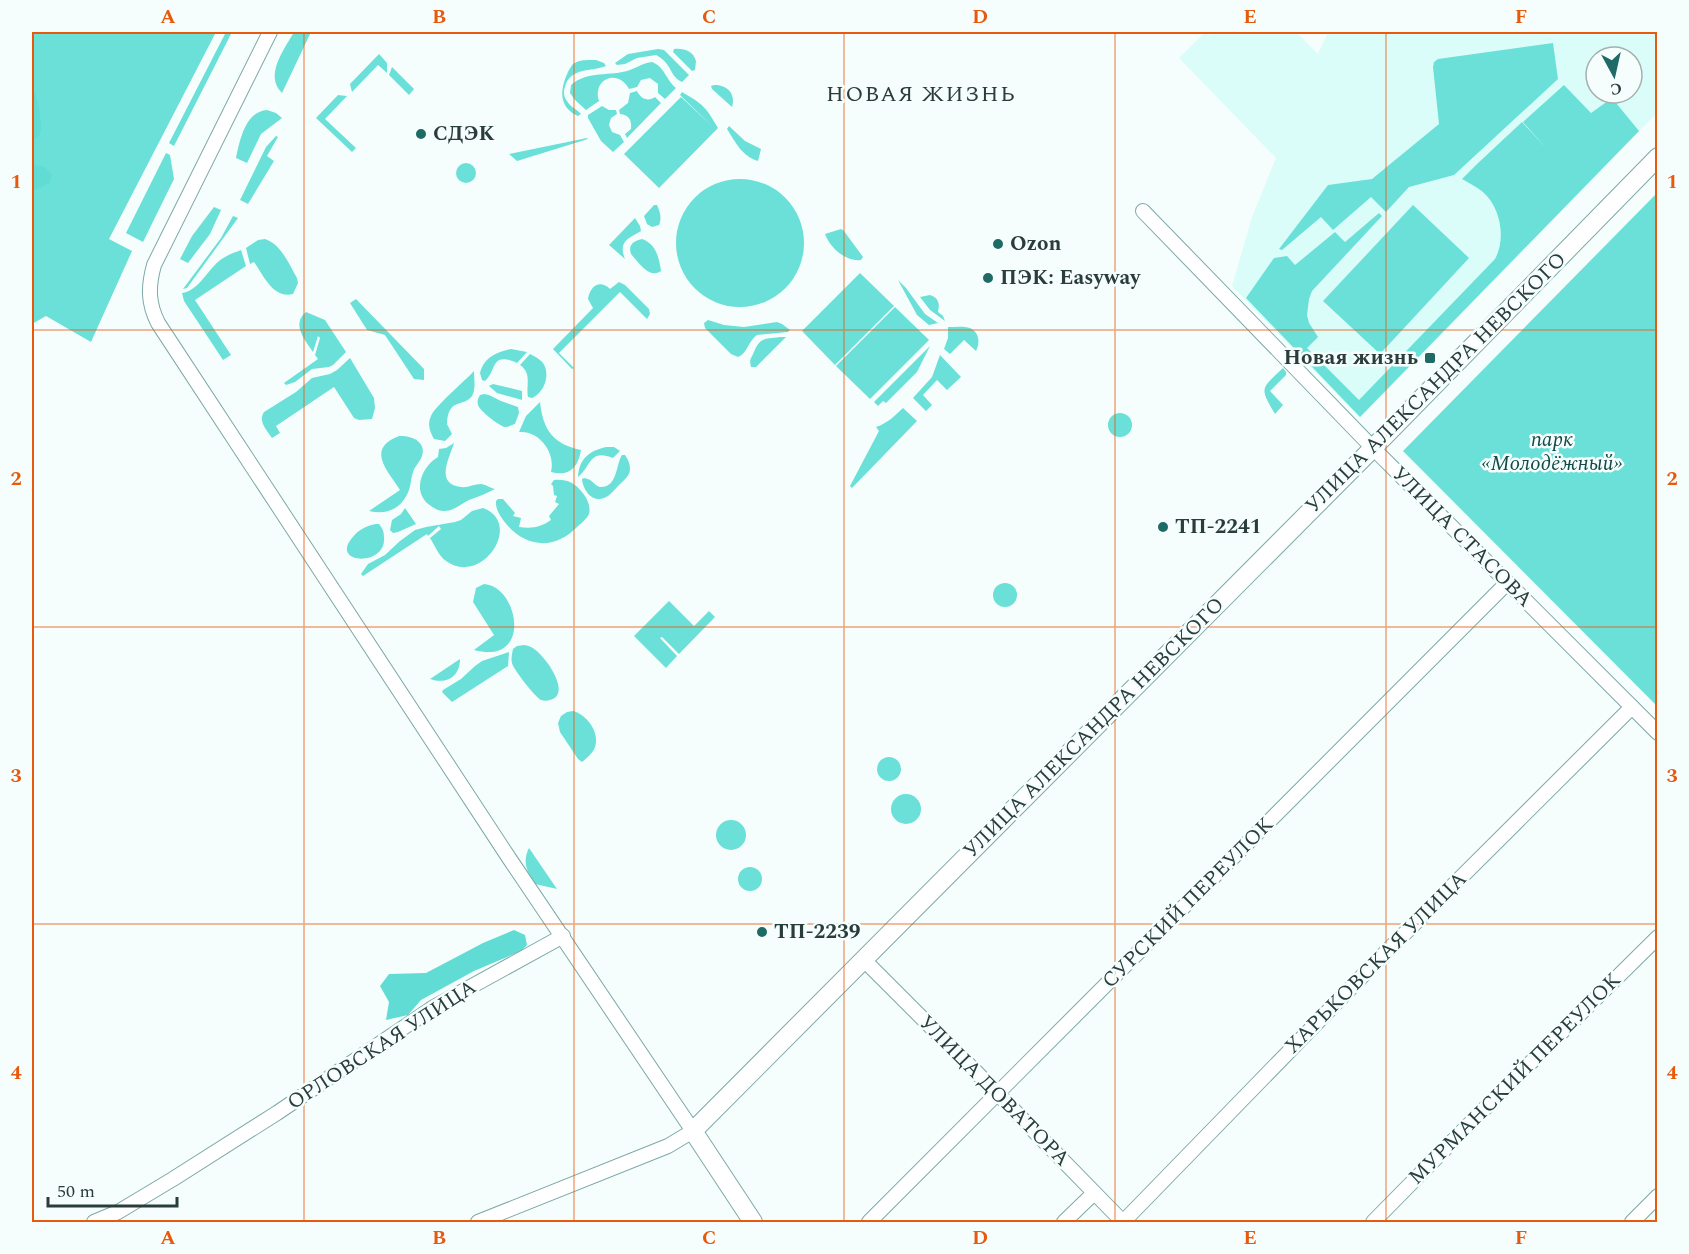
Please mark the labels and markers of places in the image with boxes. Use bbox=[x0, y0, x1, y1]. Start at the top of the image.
place label: СДЭК bbox=[433, 118, 495, 150]
marker: СДЭК bbox=[414, 127, 428, 141]
place label: Ozon bbox=[1010, 228, 1062, 260]
marker: Ozon bbox=[991, 237, 1005, 251]
place label: ПЭК: Easyway bbox=[1000, 262, 1141, 294]
marker: ПЭК: Easyway bbox=[981, 271, 995, 285]
place label: Новая жизнь bbox=[1283, 342, 1418, 374]
marker: Новая жизнь bbox=[1423, 351, 1437, 365]
place label: ТП-2241 bbox=[1175, 511, 1262, 543]
marker: ТП-2241 bbox=[1156, 520, 1170, 534]
place label: ТП-2239 bbox=[774, 916, 861, 948]
marker: ТП-2239 bbox=[755, 925, 769, 939]

